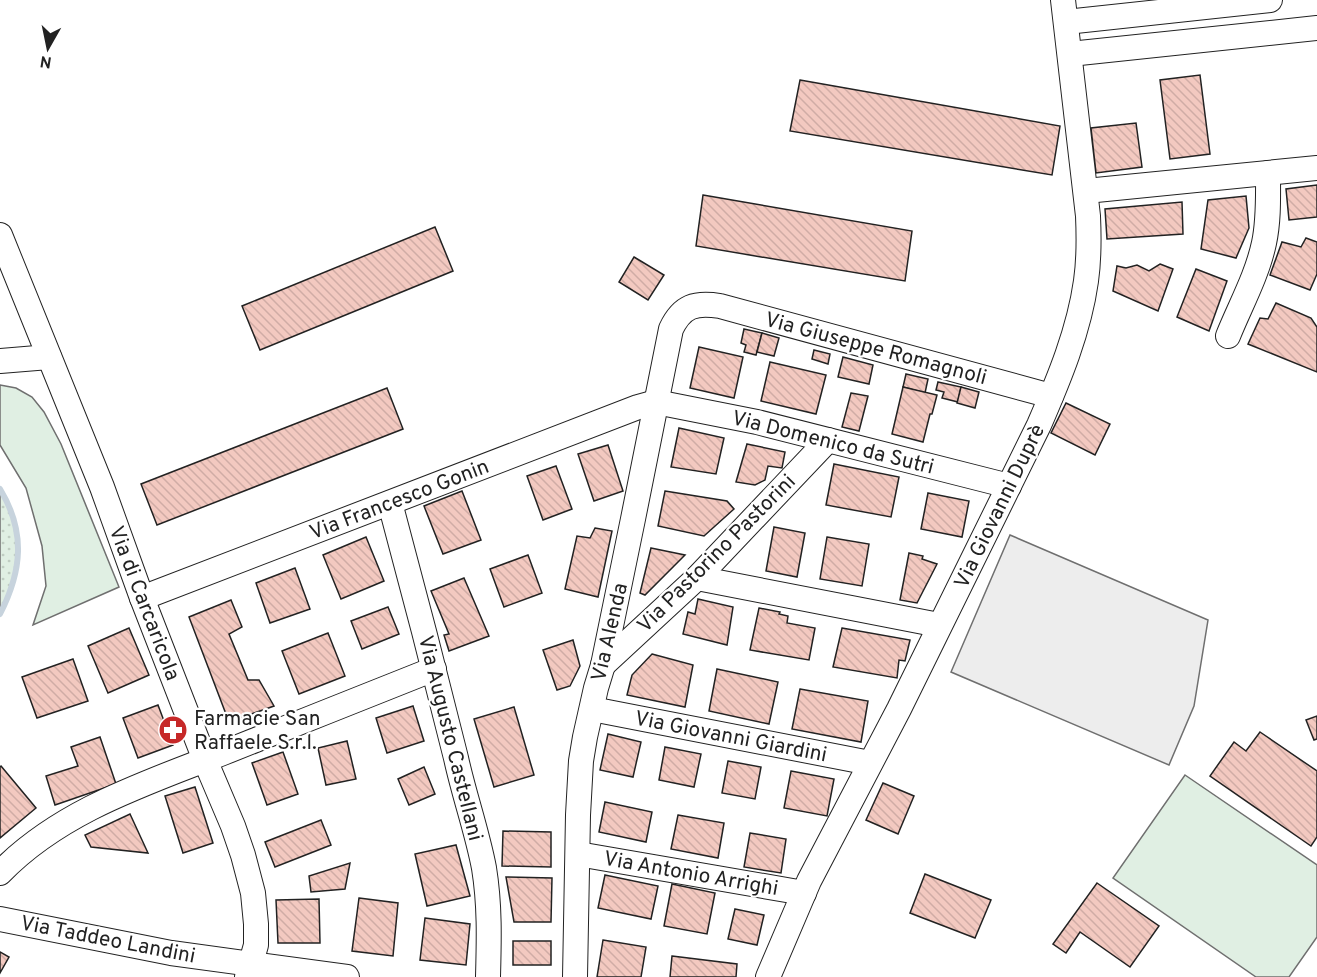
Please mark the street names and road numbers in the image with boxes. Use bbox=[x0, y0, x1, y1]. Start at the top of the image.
street label: Via Giuseppe Romagnoli bbox=[762, 307, 990, 392]
street label: Via Domenico da Sutri bbox=[729, 405, 937, 482]
street label: Via Giovanni Duprè bbox=[949, 420, 1052, 593]
street label: Via Francesco Gonin bbox=[306, 454, 493, 547]
street label: Via Pastorino Pastorini bbox=[632, 469, 802, 639]
street label: Via di Carcaricola bbox=[102, 522, 186, 685]
street label: Via Alenda bbox=[586, 580, 635, 684]
street label: Via Augusto Castellani bbox=[411, 633, 488, 844]
street label: Via Giovanni Giardini bbox=[632, 706, 829, 769]
street label: Via Antonio Arrighi bbox=[601, 846, 780, 903]
street label: Via Taddeo Landini bbox=[18, 910, 198, 971]

